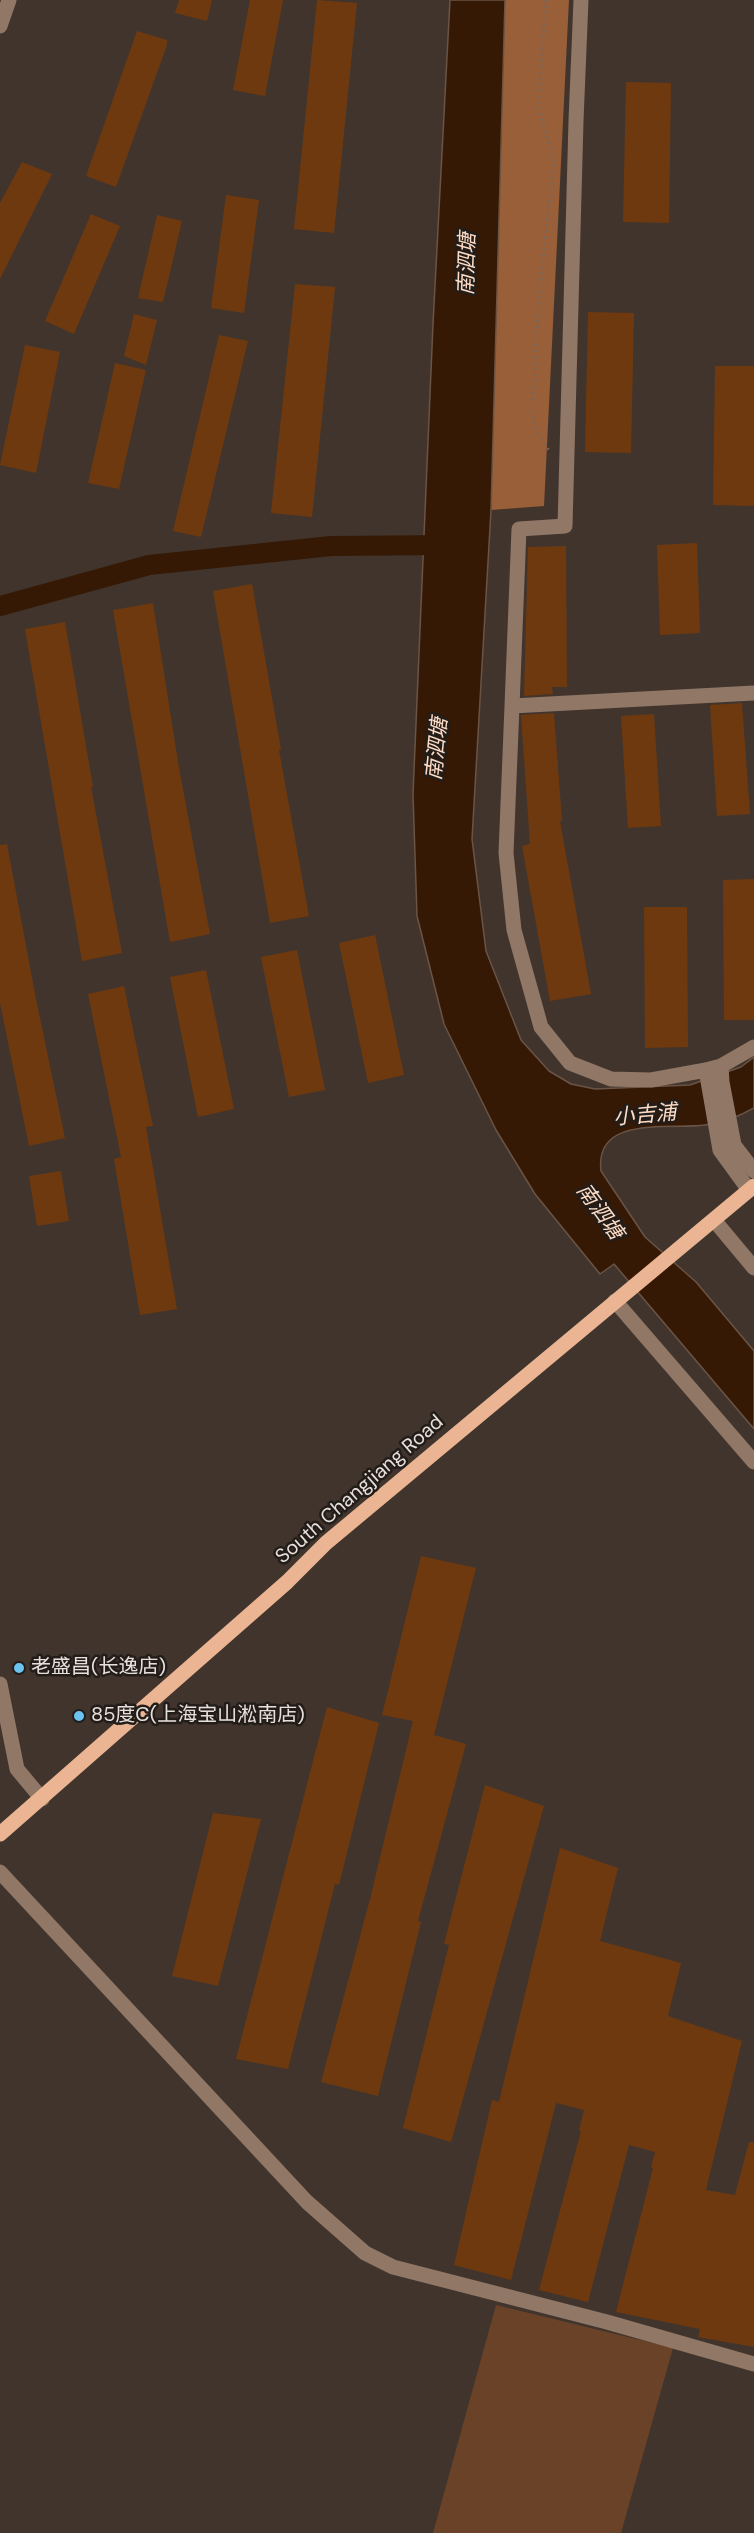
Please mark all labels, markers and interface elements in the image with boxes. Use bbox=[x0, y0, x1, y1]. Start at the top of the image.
water label: 南泗塘 bbox=[454, 232, 482, 296]
water label: 南泗塘 bbox=[422, 716, 454, 782]
water label: 小吉浦 bbox=[613, 1101, 677, 1131]
water label: 南泗塘 bbox=[570, 1179, 628, 1245]
street label: South Changjiang Road bbox=[271, 1411, 449, 1569]
place label: 老盛昌(长逸店) bbox=[31, 1656, 166, 1680]
marker: 老盛昌(长逸店) bbox=[12, 1661, 26, 1675]
place label: 85度C(上海宝山淞南店) bbox=[91, 1704, 305, 1728]
marker: 85度C(上海宝山淞南店) bbox=[72, 1709, 86, 1723]

